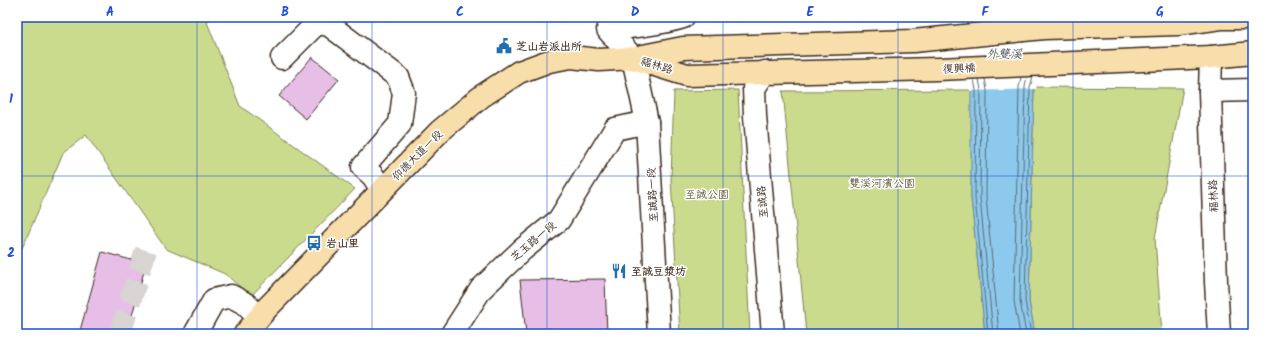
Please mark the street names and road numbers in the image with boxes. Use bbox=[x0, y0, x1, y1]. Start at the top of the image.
street label: 福林路 bbox=[638, 53, 675, 79]
street label: 復興橋 bbox=[942, 59, 976, 79]
street label: 仰德大道一段 bbox=[388, 126, 447, 185]
street label: 至誠路一段 bbox=[643, 167, 663, 223]
street label: 福林路 bbox=[1204, 179, 1224, 213]
street label: 至誠路 bbox=[753, 185, 773, 219]
street label: 芝玉路一段 bbox=[507, 217, 560, 266]

